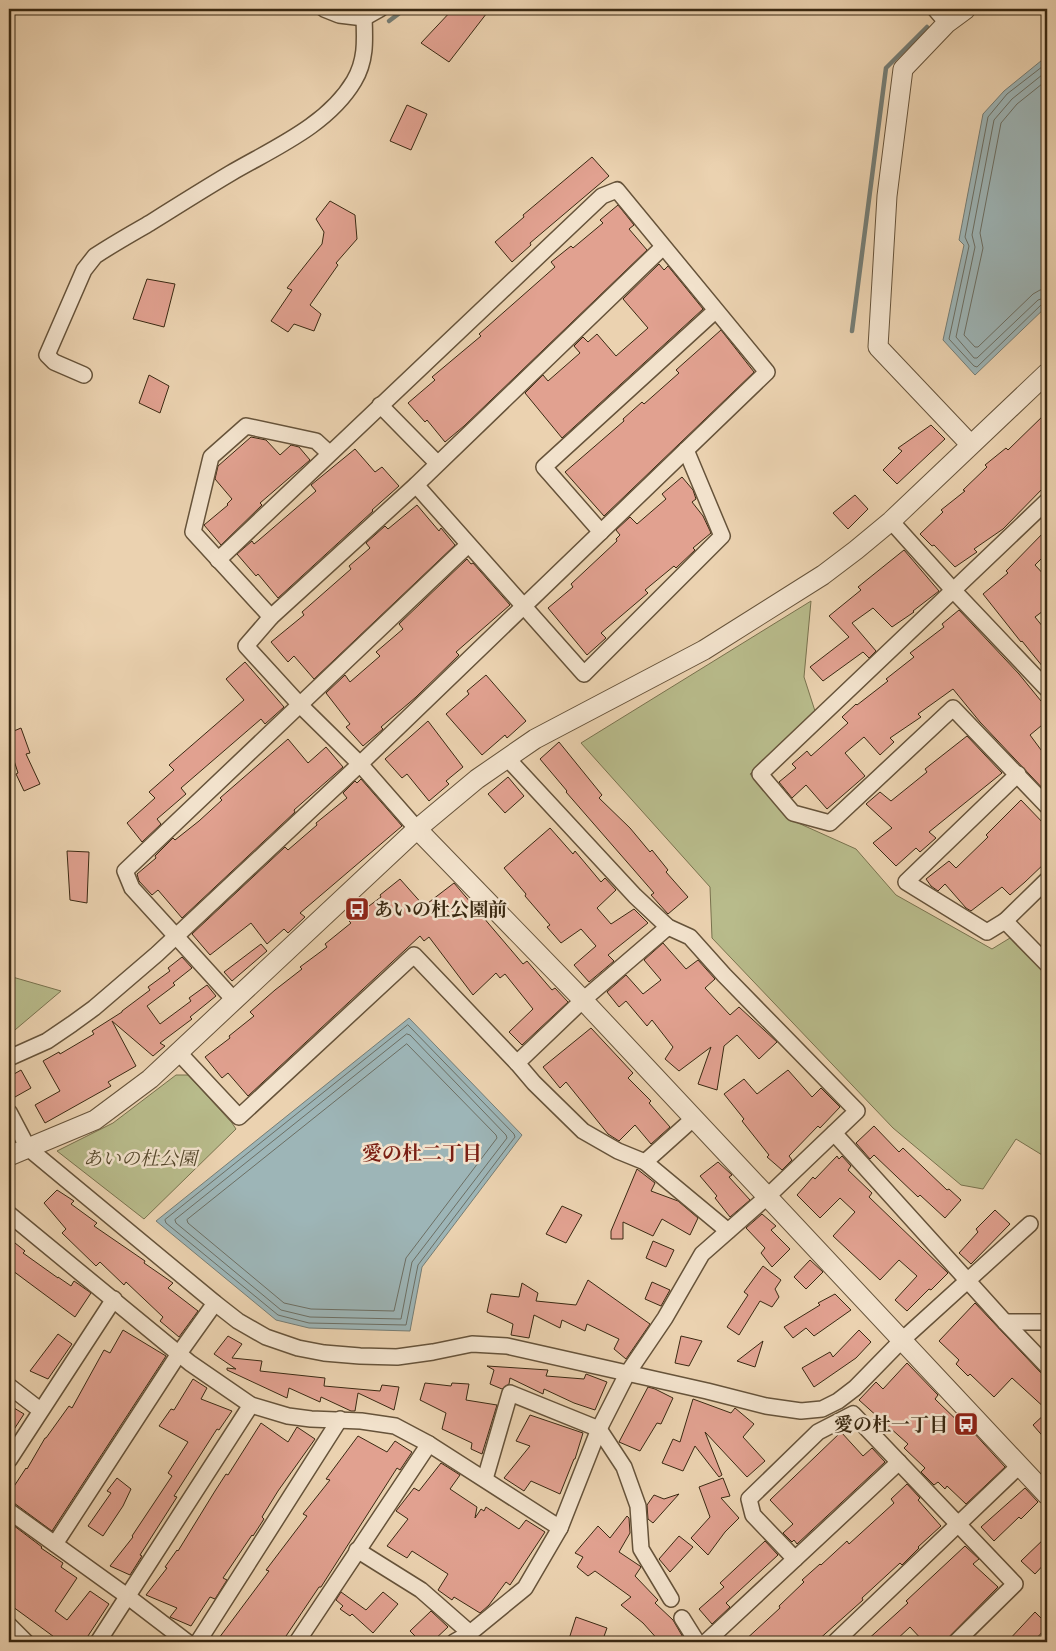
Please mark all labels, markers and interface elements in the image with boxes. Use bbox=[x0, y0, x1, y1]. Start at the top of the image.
bus stop icon: あいの杜公園前 bbox=[344, 896, 370, 922]
place label: あいの杜公園前 bbox=[374, 899, 507, 923]
district label: 愛の杜二丁目 bbox=[362, 1142, 482, 1167]
park label: あいの杜公園 bbox=[83, 1148, 200, 1172]
bus stop icon: 愛の杜一丁目 bbox=[953, 1411, 979, 1437]
place label: 愛の杜一丁目 bbox=[834, 1414, 948, 1438]

